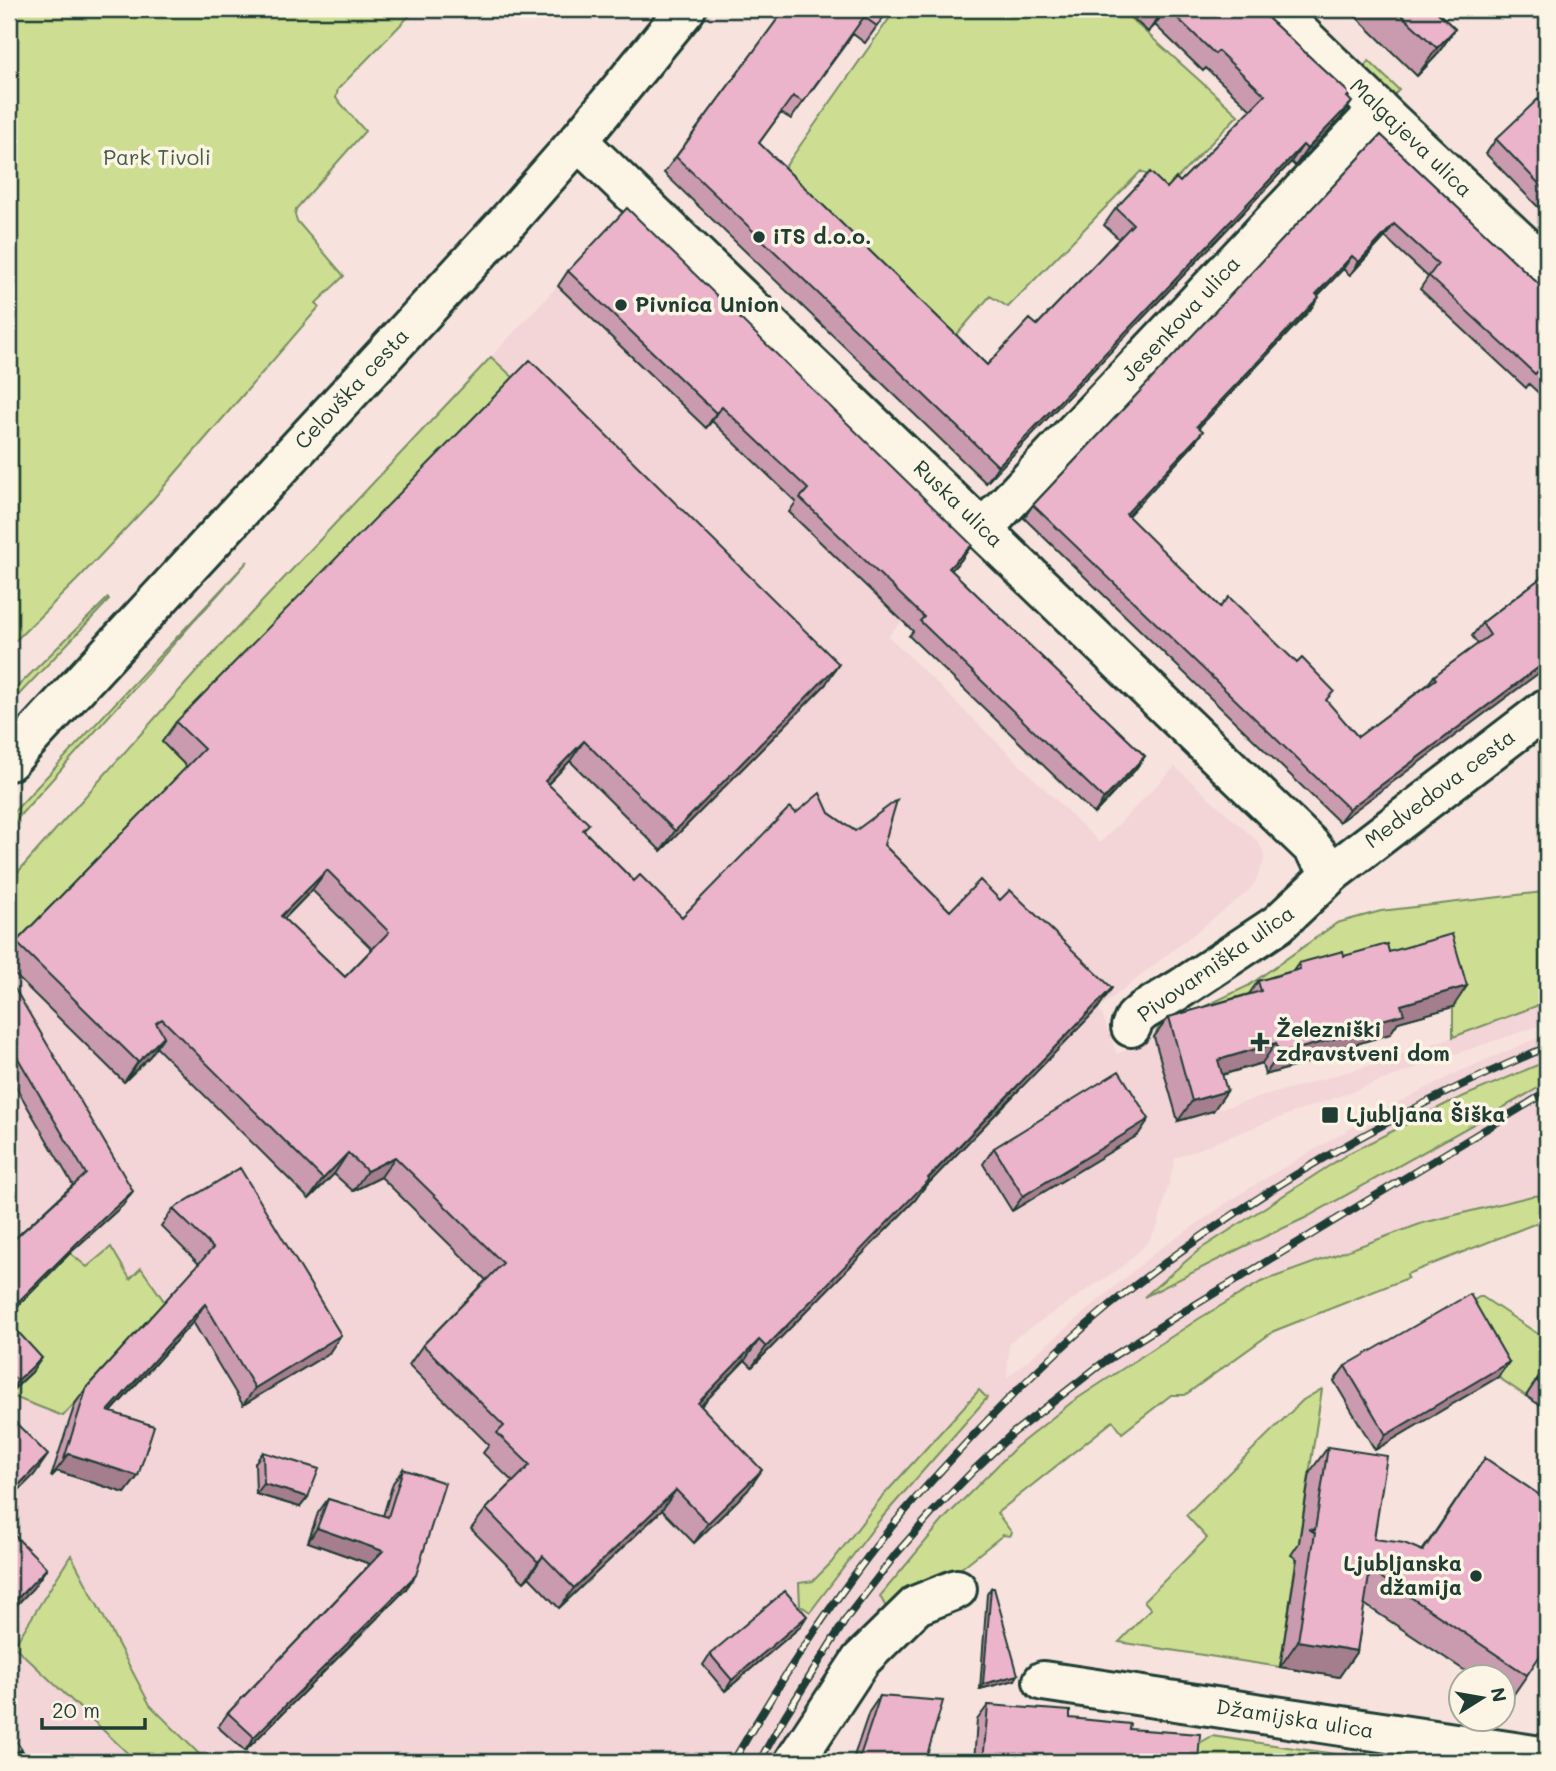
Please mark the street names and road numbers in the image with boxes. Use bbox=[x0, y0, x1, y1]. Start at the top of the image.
street label: Malgajeva ulica bbox=[1345, 72, 1479, 202]
street label: Jesenkova ulica bbox=[1115, 249, 1245, 387]
street label: Celovška cesta bbox=[288, 322, 414, 454]
street label: Ruska ulica bbox=[908, 453, 1010, 552]
street label: Medvedova cesta bbox=[1358, 722, 1520, 853]
street label: Pivovarniška ulica bbox=[1131, 899, 1299, 1027]
street label: Džamijska ulica bbox=[1215, 1692, 1376, 1743]

